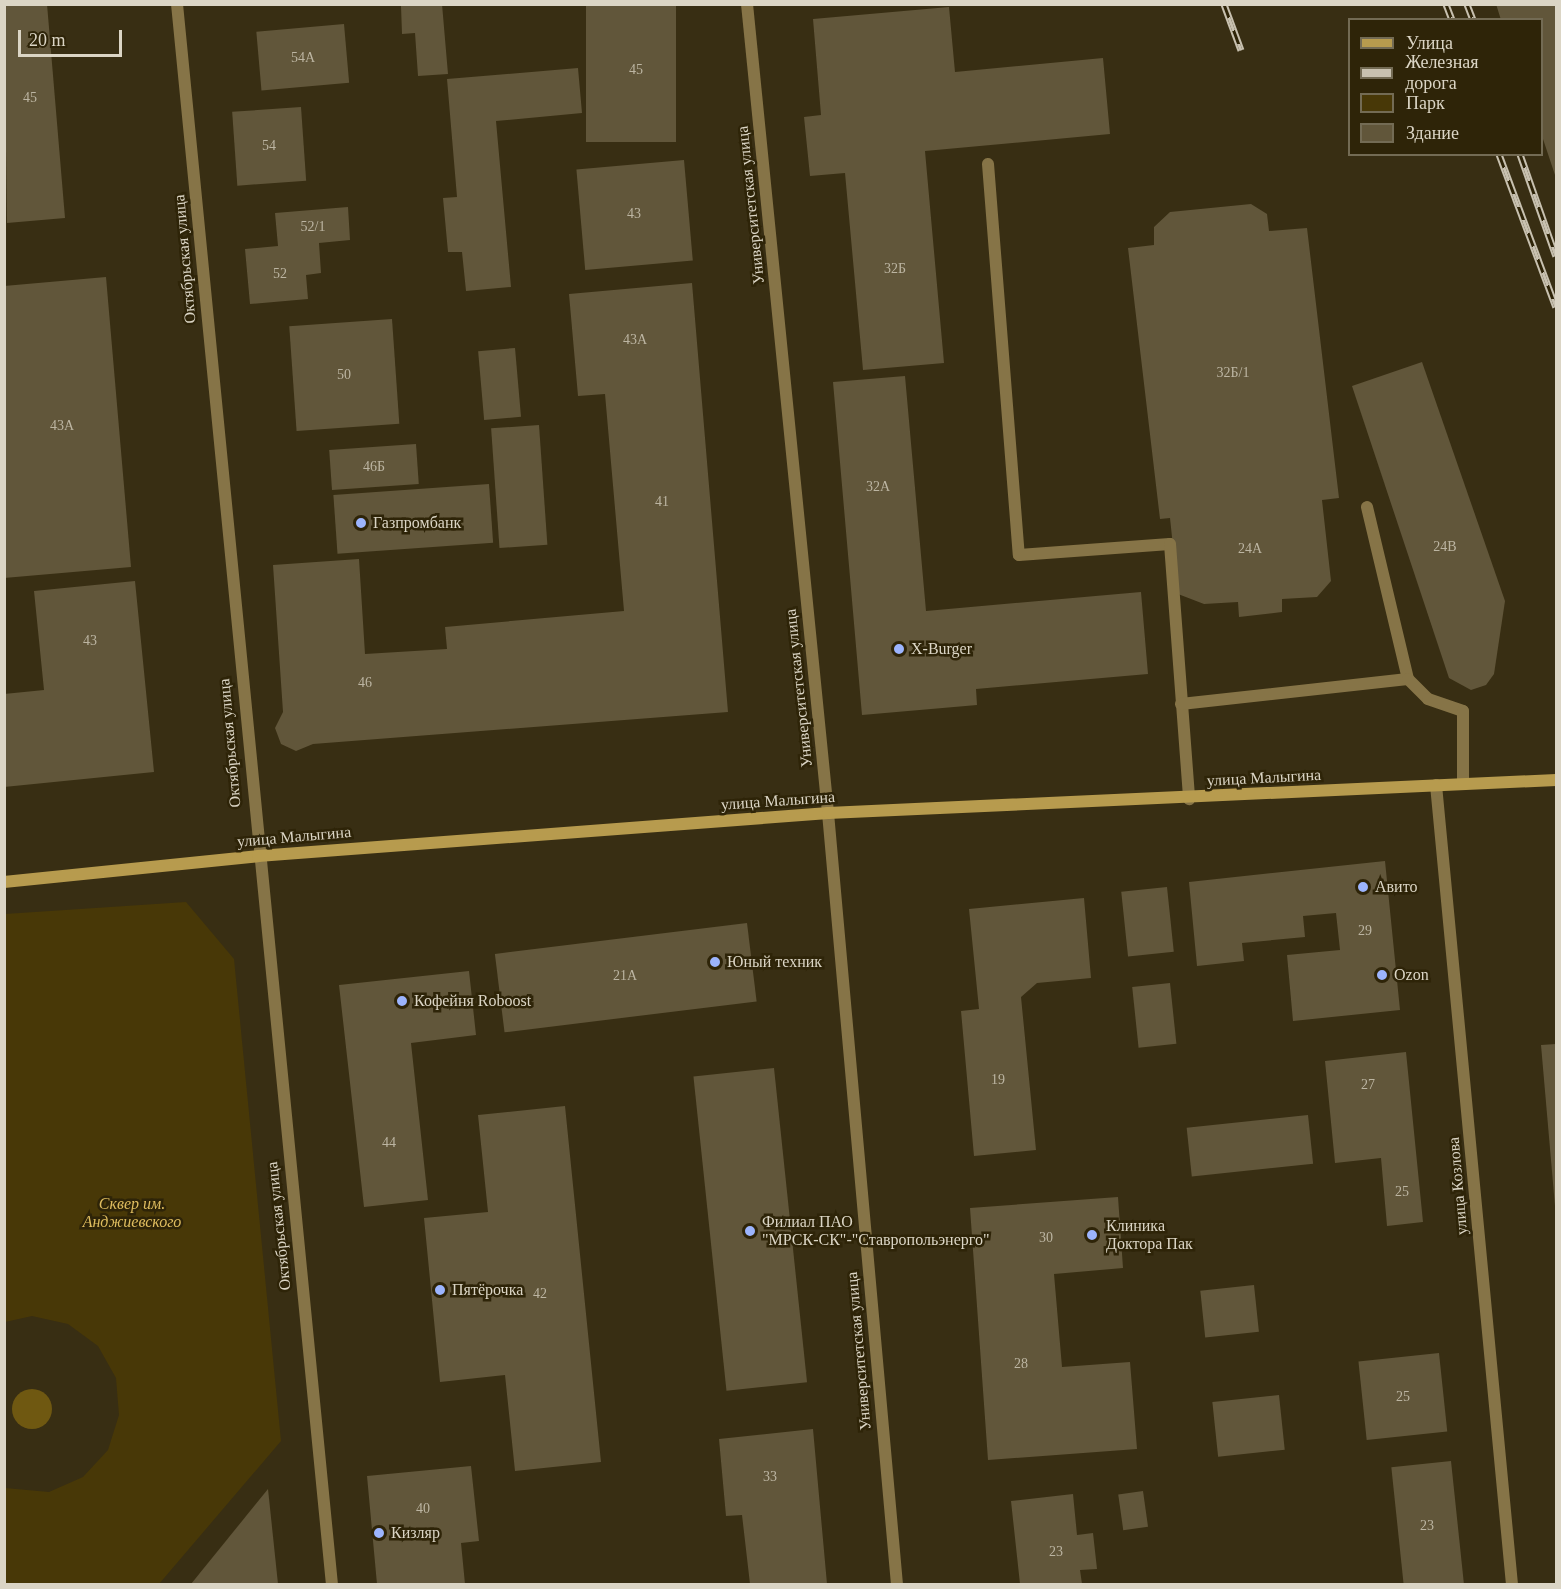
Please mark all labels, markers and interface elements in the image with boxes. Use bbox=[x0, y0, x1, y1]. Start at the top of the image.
scale bar bbox=[21, 18, 124, 56]
legend bbox=[1348, 18, 1543, 156]
text: 20 m bbox=[29, 30, 66, 50]
text: Улица bbox=[1406, 33, 1453, 53]
house number: 54А bbox=[291, 50, 315, 66]
text: Железная дорога bbox=[1405, 52, 1479, 93]
house number: 45 bbox=[629, 62, 643, 78]
house number: 45 bbox=[23, 90, 37, 106]
text: Парк bbox=[1406, 93, 1445, 113]
text: Здание bbox=[1406, 123, 1459, 143]
street label: Университетская улица bbox=[733, 125, 769, 285]
house number: 54 bbox=[262, 138, 276, 154]
street label: Октябрьская улица bbox=[170, 194, 200, 324]
house number: 43 bbox=[627, 206, 641, 222]
house number: 52/1 bbox=[301, 219, 325, 235]
house number: 32Б bbox=[884, 261, 906, 277]
house number: 52 bbox=[273, 266, 287, 282]
house number: 43А bbox=[623, 332, 647, 348]
house number: 32Б/1 bbox=[1217, 365, 1249, 381]
house number: 50 bbox=[337, 367, 351, 383]
house number: 43А bbox=[50, 418, 74, 434]
house number: 46Б bbox=[363, 459, 385, 475]
house number: 32А bbox=[866, 479, 890, 495]
house number: 41 bbox=[655, 494, 669, 510]
place label: Газпромбанк bbox=[373, 513, 461, 533]
marker: Газпромбанк bbox=[354, 516, 368, 530]
house number: 24В bbox=[1433, 539, 1457, 555]
house number: 24А bbox=[1238, 541, 1262, 557]
street label: Университетская улица bbox=[781, 608, 817, 768]
house number: 43 bbox=[83, 633, 97, 649]
place label: X-Burger bbox=[911, 639, 972, 659]
marker: X-Burger bbox=[892, 642, 906, 656]
house number: 46 bbox=[358, 675, 372, 691]
street label: Октябрьская улица bbox=[215, 678, 245, 808]
street label: улица Малыгина bbox=[1206, 765, 1322, 791]
street label: улица Малыгина bbox=[720, 787, 836, 815]
street label: улица Малыгина bbox=[236, 822, 352, 852]
place label: Авито bbox=[1375, 877, 1417, 897]
marker: Авито bbox=[1356, 880, 1370, 894]
house number: 29 bbox=[1358, 923, 1372, 939]
place label: Юный техник bbox=[727, 952, 822, 972]
marker: Юный техник bbox=[708, 955, 722, 969]
place label: Ozon bbox=[1394, 965, 1429, 985]
house number: 21А bbox=[613, 968, 637, 984]
marker: Ozon bbox=[1375, 968, 1389, 982]
place label: Кофейня Roboost bbox=[414, 991, 531, 1011]
marker: Кофейня Roboost bbox=[395, 994, 409, 1008]
house number: 19 bbox=[991, 1072, 1005, 1088]
house number: 27 bbox=[1361, 1077, 1375, 1093]
house number: 44 bbox=[382, 1135, 396, 1151]
street label: улица Козлова bbox=[1444, 1136, 1472, 1236]
street label: Октябрьская улица bbox=[263, 1161, 295, 1291]
house number: 25 bbox=[1395, 1184, 1409, 1200]
park label: Сквер им. Анджиевского bbox=[83, 1194, 181, 1232]
place label: Филиал ПАО "МРСК-СК"-"Ставропольэнерго" bbox=[762, 1212, 989, 1250]
place label: Клиника Доктора Пак bbox=[1106, 1216, 1193, 1254]
marker: Филиал ПАО "МРСК-СК"-"Ставропольэнерго" bbox=[743, 1224, 757, 1238]
marker: Клиника Доктора Пак bbox=[1083, 1226, 1101, 1244]
house number: 30 bbox=[1039, 1230, 1053, 1246]
street label: Университетская улица bbox=[843, 1271, 875, 1431]
place label: Пятёрочка bbox=[452, 1280, 523, 1300]
marker: Пятёрочка bbox=[433, 1283, 447, 1297]
house number: 42 bbox=[533, 1286, 547, 1302]
house number: 28 bbox=[1014, 1356, 1028, 1372]
house number: 25 bbox=[1396, 1389, 1410, 1405]
house number: 33 bbox=[763, 1469, 777, 1485]
house number: 40 bbox=[416, 1501, 430, 1517]
house number: 23 bbox=[1420, 1518, 1434, 1534]
place label: Кизляр bbox=[391, 1523, 440, 1543]
marker: Кизляр bbox=[372, 1526, 386, 1540]
house number: 23 bbox=[1049, 1544, 1063, 1560]

